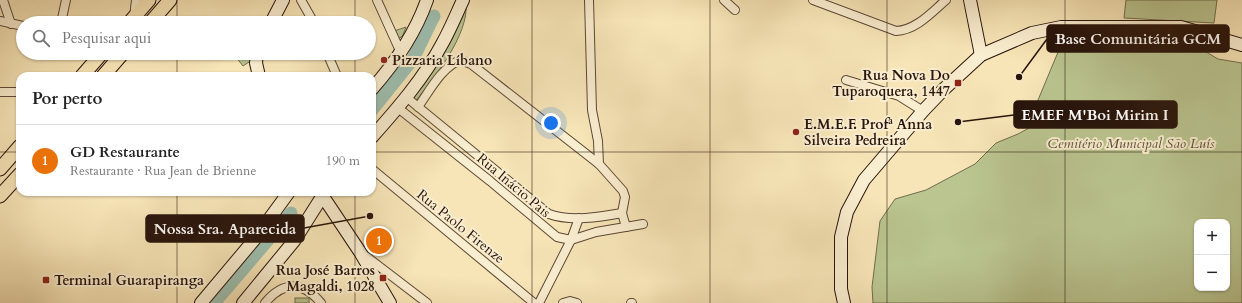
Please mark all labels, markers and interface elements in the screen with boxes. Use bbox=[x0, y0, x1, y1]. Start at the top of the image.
search box bbox=[16, 16, 376, 60]
callout: Base Comunitária GCM bbox=[1047, 25, 1229, 52]
icon: search bbox=[30, 27, 52, 49]
text: Pesquisar aqui bbox=[62, 28, 151, 48]
text: Base Comunitária GCM bbox=[1055, 29, 1222, 49]
place label: Pizzaria Líbano bbox=[392, 51, 492, 70]
marker: Pizzaria Líbano bbox=[379, 55, 389, 65]
place label: Rua Nova Do Tuparoquera, 1447 bbox=[832, 66, 950, 101]
marker: Rua Nova Do Tuparoquera, 1447 bbox=[953, 78, 963, 88]
text: Por perto bbox=[32, 87, 102, 110]
callout: EMEF M'Boi Mirim I bbox=[1014, 101, 1177, 128]
text: EMEF M'Boi Mirim I bbox=[1021, 105, 1169, 125]
your location bbox=[541, 113, 561, 133]
place label: E.M.E.F. Profª Anna Silveira Pedreira bbox=[804, 115, 932, 150]
marker: E.M.E.F. Profª Anna Silveira Pedreira bbox=[791, 127, 801, 137]
park label: Cemitério Municipal São Luís bbox=[1047, 134, 1215, 153]
text: GD Restaurante bbox=[70, 142, 180, 162]
street label: Rua Inácio Pais bbox=[473, 149, 555, 222]
text: 1 bbox=[42, 152, 48, 170]
text: 190 m bbox=[326, 152, 360, 170]
text: Restaurante · Rua Jean de Brienne bbox=[70, 162, 256, 180]
street label: Rua Paolo Firenze bbox=[413, 185, 509, 268]
callout: Nossa Sra. Aparecida bbox=[146, 215, 304, 242]
text: Nossa Sra. Aparecida bbox=[154, 219, 297, 239]
map controls bbox=[1194, 219, 1230, 291]
button: + bbox=[1194, 219, 1230, 255]
pin: 1 bbox=[366, 226, 392, 256]
button: − bbox=[1194, 255, 1230, 291]
place label: Rua José Barros Magaldi, 1028 bbox=[276, 261, 375, 296]
place label: Terminal Guarapiranga bbox=[54, 271, 204, 290]
marker: Rua José Barros Magaldi, 1028 bbox=[378, 273, 388, 283]
marker: Terminal Guarapiranga bbox=[41, 275, 51, 285]

